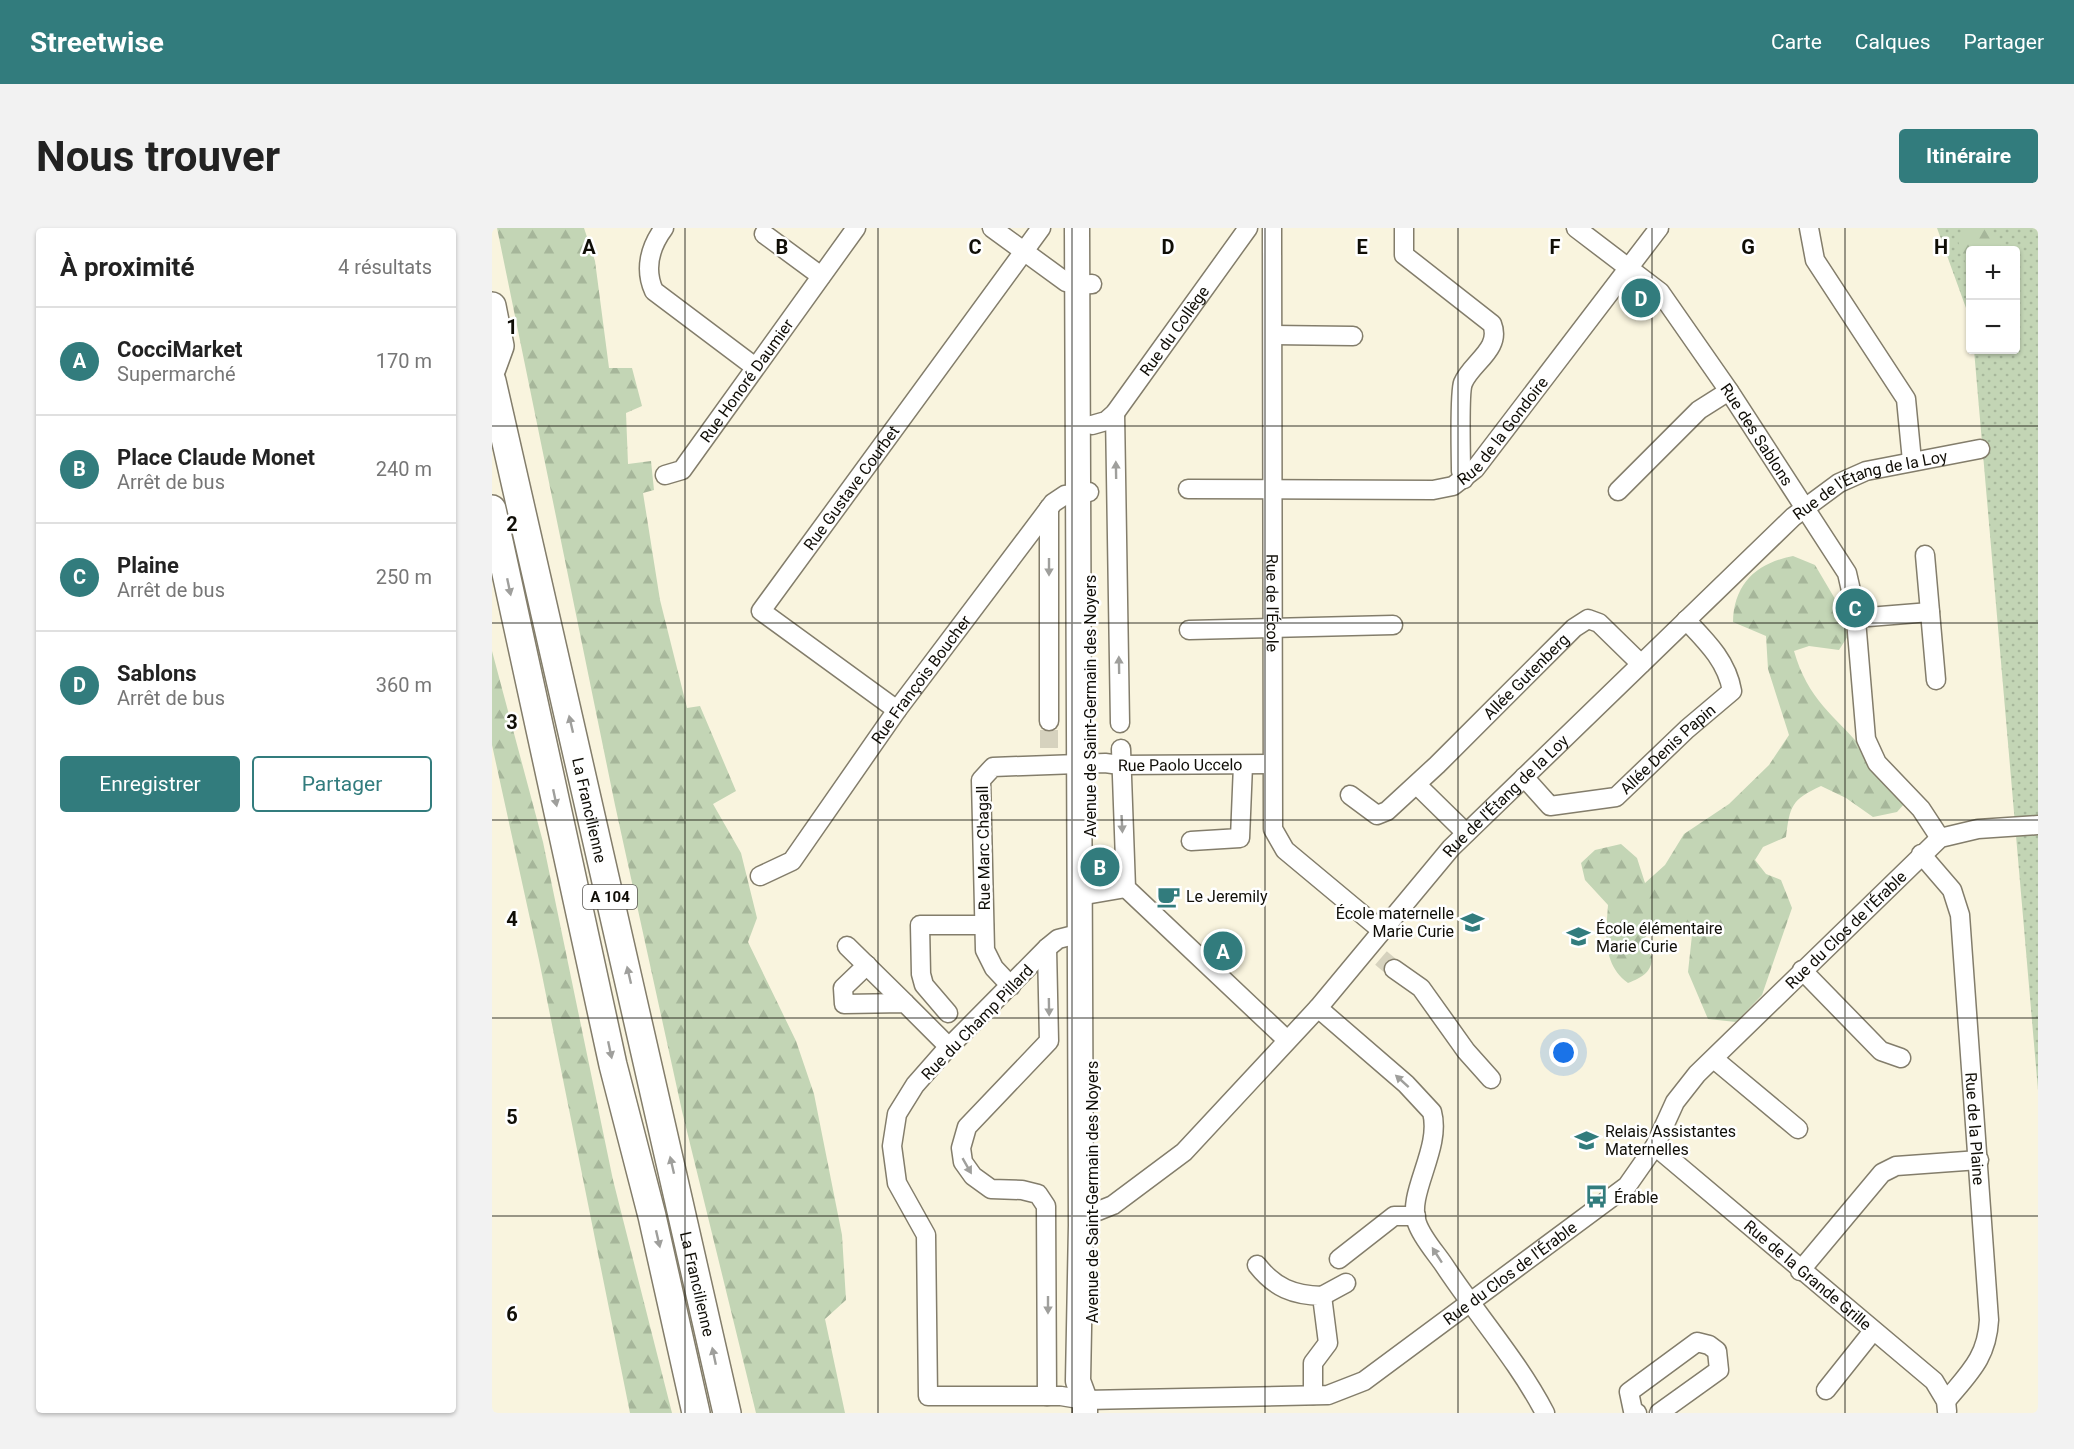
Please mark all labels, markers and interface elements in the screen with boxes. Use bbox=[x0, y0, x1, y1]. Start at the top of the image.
text: Streetwise bbox=[30, 26, 164, 59]
text: Carte bbox=[1771, 30, 1822, 54]
text: Calques bbox=[1855, 30, 1930, 54]
text: Partager bbox=[1963, 30, 2044, 54]
button: Itinéraire bbox=[1899, 129, 2038, 183]
text: Nous trouver bbox=[36, 132, 280, 181]
text: A bbox=[582, 235, 596, 259]
text: B bbox=[776, 235, 788, 259]
text: C bbox=[968, 235, 982, 259]
text: D bbox=[1162, 235, 1175, 259]
text: E bbox=[1356, 235, 1368, 259]
text: F bbox=[1550, 235, 1561, 259]
text: G bbox=[1741, 235, 1755, 259]
text: H bbox=[1934, 235, 1948, 259]
map controls bbox=[1966, 246, 2020, 354]
button: + bbox=[1966, 246, 2020, 300]
text: À proximité bbox=[60, 252, 194, 282]
text: 4 résultats bbox=[338, 255, 432, 279]
pin: D bbox=[1622, 276, 1660, 320]
street label: Rue du Collège bbox=[1136, 282, 1213, 380]
button: − bbox=[1966, 300, 2020, 354]
text: 1 bbox=[506, 315, 518, 339]
street label: Rue Honoré Daumier bbox=[696, 315, 798, 446]
text: CocciMarket bbox=[117, 337, 243, 362]
text: A bbox=[73, 349, 86, 373]
text: 170 m bbox=[376, 349, 432, 373]
text: Supermarché bbox=[117, 362, 236, 386]
street label: Rue de la Gondoire bbox=[1454, 373, 1552, 489]
street label: Rue des Sablons bbox=[1717, 380, 1797, 489]
street label: Rue Gustave Courbet bbox=[800, 422, 903, 554]
text: Place Claude Monet bbox=[117, 445, 315, 470]
street label: Rue de l'Étang de la Loy bbox=[1789, 446, 1949, 524]
text: B bbox=[73, 457, 86, 481]
text: 240 m bbox=[376, 457, 432, 481]
one-way arrow bbox=[1111, 460, 1121, 479]
text: Arrêt de bus bbox=[117, 470, 225, 494]
text: 2 bbox=[506, 512, 518, 536]
text: Plaine bbox=[117, 553, 179, 578]
street label: Rue de l'École bbox=[1263, 554, 1282, 652]
one-way arrow bbox=[1044, 557, 1054, 576]
text: C bbox=[73, 565, 86, 589]
text: 250 m bbox=[376, 565, 432, 589]
street label: Avenue de Saint-Germain des Noyers bbox=[1081, 575, 1100, 837]
text: Arrêt de bus bbox=[117, 578, 225, 602]
one-way arrow bbox=[505, 578, 514, 597]
pin: C bbox=[1836, 586, 1874, 631]
street label: Rue François Boucher bbox=[867, 611, 975, 748]
street label: Allée Gutenberg bbox=[1479, 630, 1573, 723]
one-way arrow bbox=[1114, 655, 1124, 674]
text: Sablons bbox=[117, 661, 197, 686]
text: D bbox=[73, 673, 86, 697]
text: 360 m bbox=[376, 673, 432, 697]
text: Arrêt de bus bbox=[117, 686, 225, 710]
street label: Allée Denis Papin bbox=[1616, 700, 1719, 798]
text: 3 bbox=[506, 710, 518, 734]
one-way arrow bbox=[566, 714, 575, 733]
street label: Rue de l'Étang de la Loy bbox=[1439, 731, 1573, 861]
street label: Rue Paolo Uccelo bbox=[1118, 755, 1243, 775]
button: Enregistrer bbox=[60, 756, 240, 812]
button: Partager bbox=[252, 756, 432, 812]
street label: La Francilienne bbox=[568, 756, 610, 865]
street label: Rue Marc Chagall bbox=[973, 785, 994, 911]
one-way arrow bbox=[551, 789, 560, 808]
one-way arrow bbox=[1118, 814, 1127, 833]
pin: B bbox=[1080, 844, 1120, 890]
street label: Rue du Clos de l'Érable bbox=[1782, 867, 1910, 993]
cafe icon: Le Jeremily bbox=[1155, 883, 1181, 909]
road number: A 104 bbox=[583, 885, 637, 909]
place label: Le Jeremily bbox=[1186, 887, 1268, 906]
place label: École maternelle Marie Curie bbox=[1336, 904, 1454, 941]
text: 4 bbox=[506, 907, 518, 931]
school or university icon: École maternelle Marie Curie bbox=[1459, 909, 1485, 935]
place label: École élémentaire Marie Curie bbox=[1596, 919, 1723, 956]
school or university icon: École élémentaire Marie Curie bbox=[1565, 924, 1591, 950]
pin: A bbox=[1204, 928, 1242, 974]
street label: Rue du Champ Pillard bbox=[918, 961, 1037, 1084]
one-way arrow bbox=[623, 966, 633, 985]
one-way arrow bbox=[1044, 997, 1053, 1016]
your location bbox=[1549, 1038, 1578, 1067]
one-way arrow bbox=[605, 1041, 615, 1059]
street label: Avenue de Saint-Germain des Noyers bbox=[1083, 1061, 1102, 1323]
street label: Rue de la Plaine bbox=[1961, 1072, 1988, 1186]
one-way arrow bbox=[1395, 1075, 1410, 1088]
text: 5 bbox=[506, 1105, 518, 1129]
place label: Relais Assistantes Maternelles bbox=[1605, 1122, 1736, 1159]
school or university icon: Relais Assistantes Maternelles bbox=[1574, 1127, 1600, 1153]
one-way arrow bbox=[667, 1156, 677, 1175]
one-way arrow bbox=[962, 1158, 972, 1175]
bus stop icon: Érable bbox=[1583, 1184, 1609, 1210]
place label: Érable bbox=[1614, 1188, 1658, 1207]
street label: Rue de la Grande Grille bbox=[1740, 1216, 1875, 1334]
street label: Rue du Clos de l'Érable bbox=[1440, 1218, 1580, 1329]
one-way arrow bbox=[653, 1230, 663, 1248]
street label: La Francilienne bbox=[676, 1230, 718, 1338]
one-way arrow bbox=[1432, 1247, 1443, 1263]
one-way arrow bbox=[1043, 1295, 1052, 1314]
text: 6 bbox=[506, 1302, 518, 1326]
one-way arrow bbox=[709, 1347, 719, 1365]

